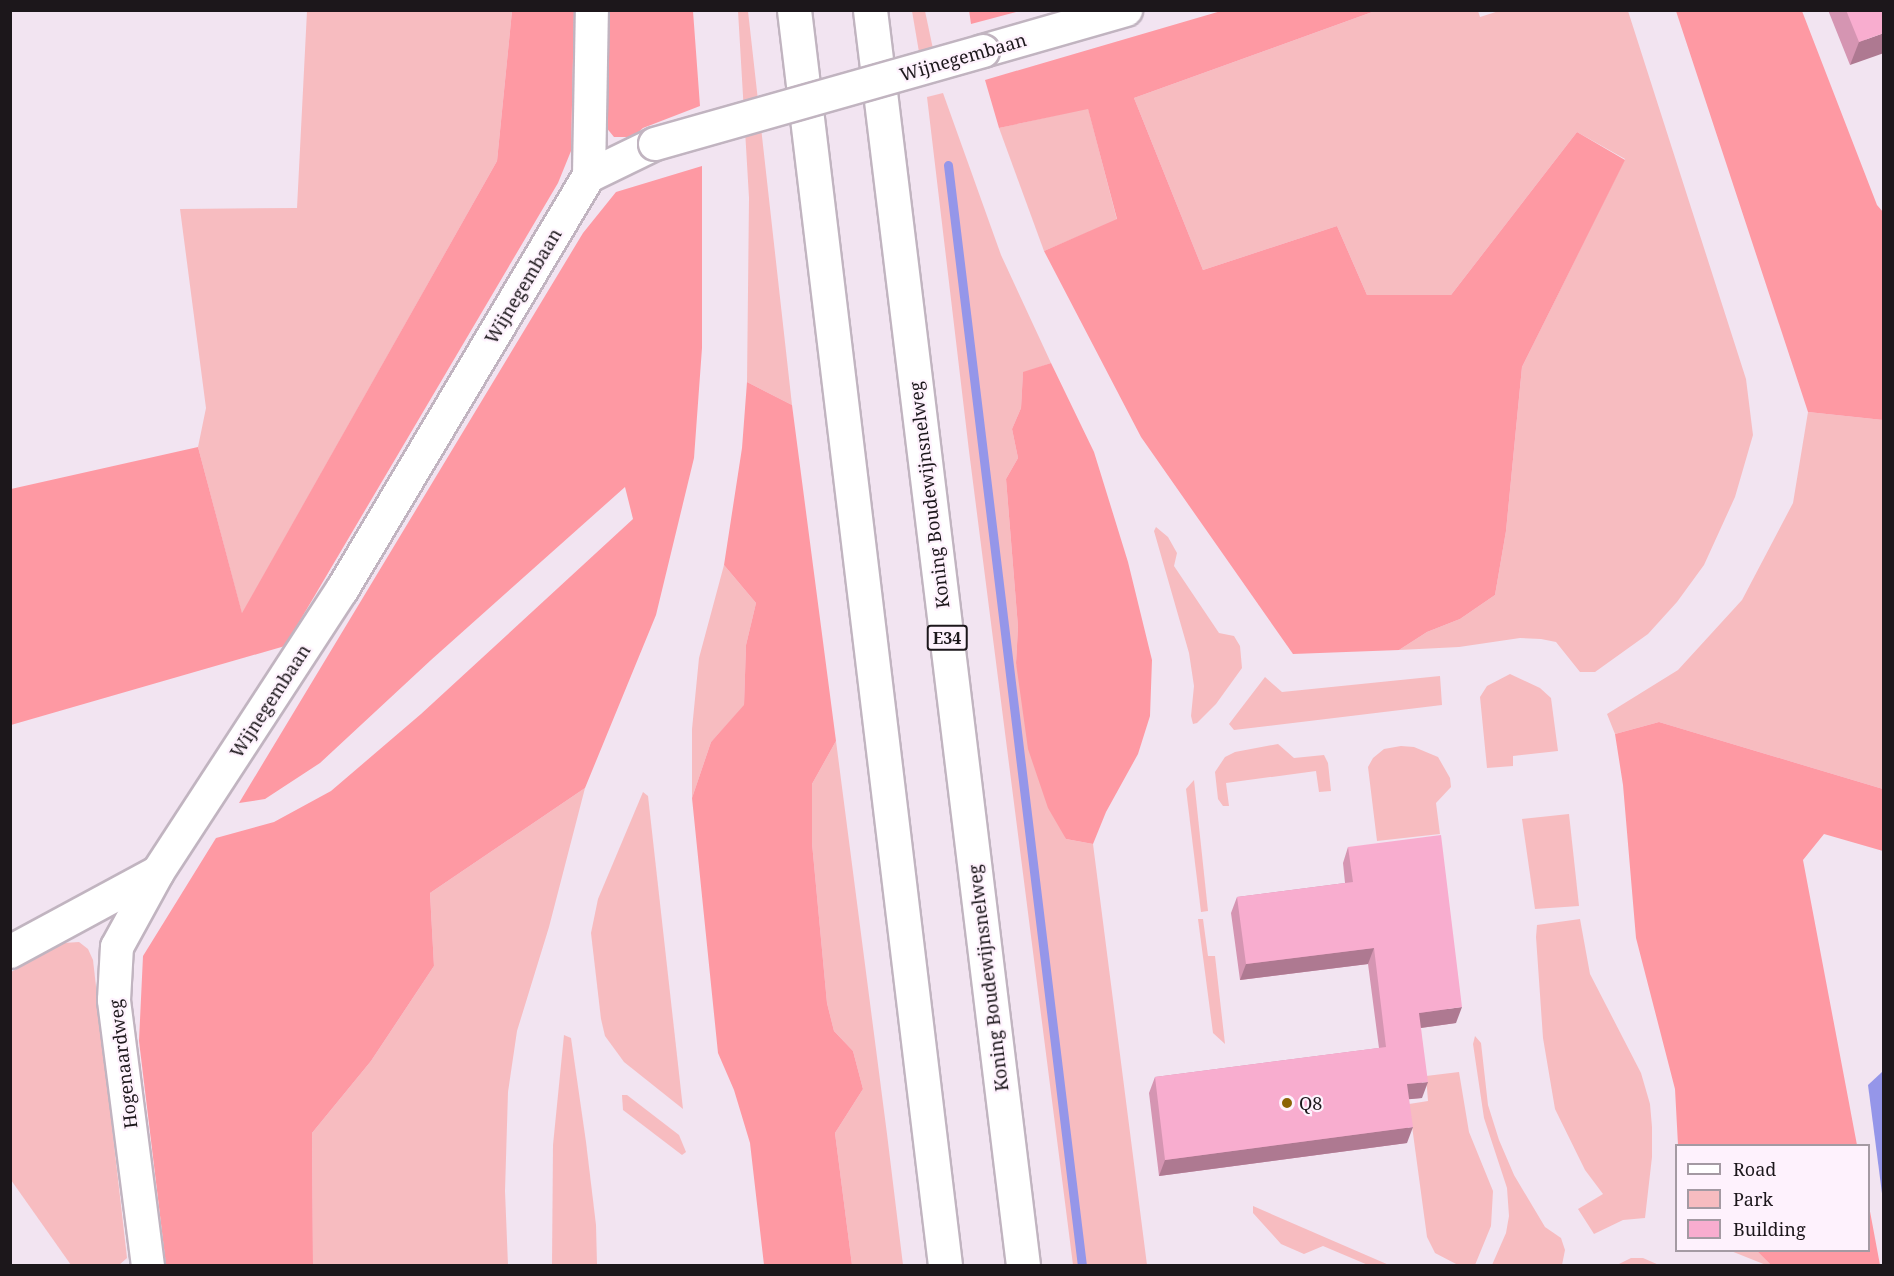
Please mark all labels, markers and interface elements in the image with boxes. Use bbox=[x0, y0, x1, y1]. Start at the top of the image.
street label: Wijnegembaan bbox=[897, 29, 1029, 85]
street label: Wijnegembaan bbox=[480, 225, 566, 347]
street label: Koning Boudewijnsnelweg bbox=[904, 380, 954, 610]
road number: E34 bbox=[926, 625, 968, 651]
street label: Wijnegembaan bbox=[225, 640, 315, 762]
street label: Koning Boudewijnsnelweg bbox=[963, 863, 1013, 1093]
street label: Hogenaardweg bbox=[104, 998, 142, 1130]
place label: Q8 bbox=[1299, 1092, 1322, 1114]
marker: Q8 bbox=[1280, 1096, 1294, 1110]
legend bbox=[1675, 1144, 1870, 1252]
text: Road bbox=[1733, 1157, 1776, 1181]
text: Park bbox=[1733, 1187, 1773, 1211]
text: Building bbox=[1733, 1217, 1806, 1241]

